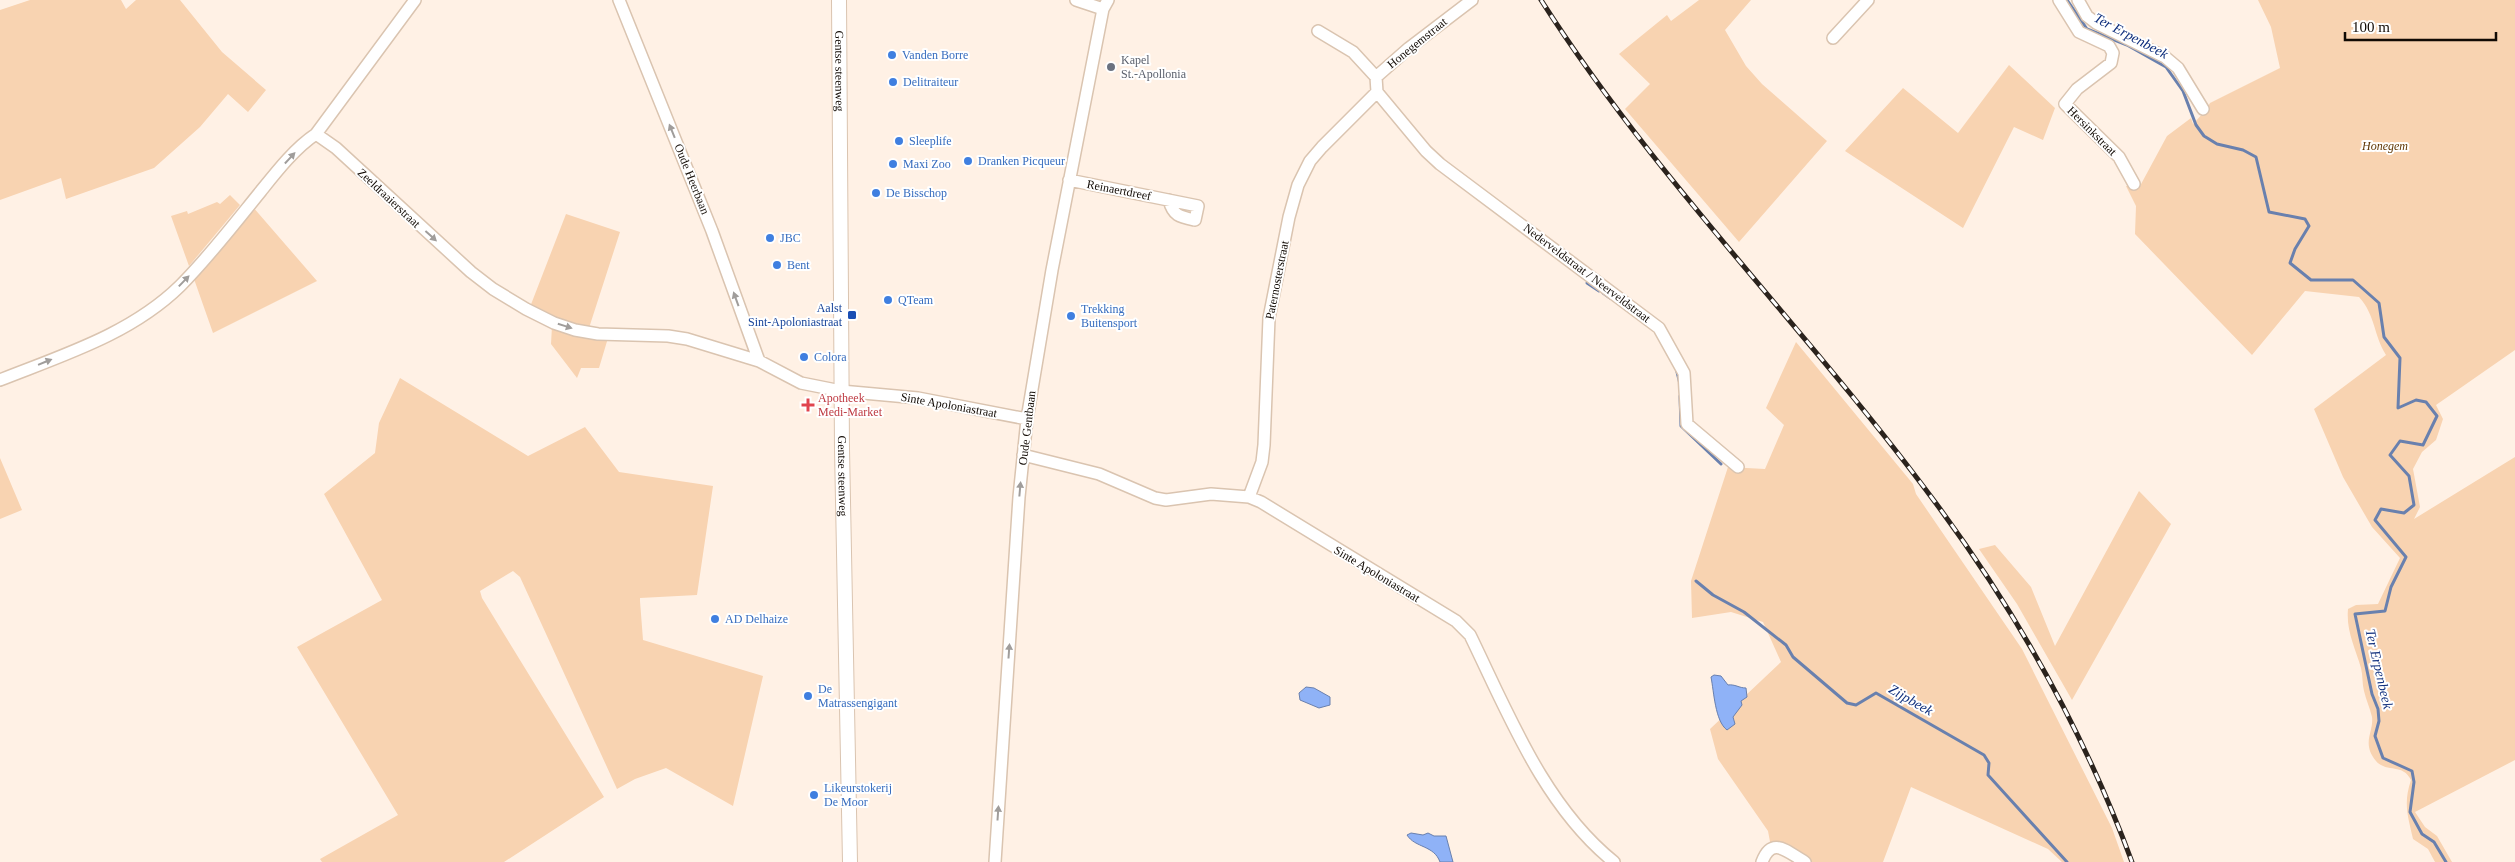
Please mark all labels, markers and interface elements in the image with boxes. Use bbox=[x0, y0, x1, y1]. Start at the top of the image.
water label: Ter Erpenbeek bbox=[2091, 10, 2171, 62]
scale bar bbox=[2345, 10, 2496, 42]
street label: Honegemstraat bbox=[1384, 14, 1450, 71]
text: 100 m bbox=[2352, 19, 2390, 35]
street label: Gentse steenweg bbox=[832, 30, 847, 112]
place label: Vanden Borre bbox=[902, 48, 968, 62]
marker: Vanden Borre bbox=[886, 49, 898, 61]
place label: Kapel St.-Apollonia bbox=[1121, 53, 1187, 81]
marker: Kapel St.-Apollonia bbox=[1105, 61, 1117, 73]
place label: Delitraiteur bbox=[903, 75, 958, 89]
marker: Delitraiteur bbox=[887, 76, 899, 88]
street label: Hersinkstraat bbox=[2064, 103, 2120, 159]
one-way arrow bbox=[668, 123, 676, 138]
place label: Sleeplife bbox=[909, 134, 952, 148]
marker: Sleeplife bbox=[893, 135, 905, 147]
park label: Honegem bbox=[2361, 139, 2408, 153]
street label: Oude Heerbaan bbox=[671, 142, 713, 216]
one-way arrow bbox=[284, 152, 296, 164]
place label: Dranken Picqueur bbox=[978, 154, 1065, 168]
marker: Dranken Picqueur bbox=[962, 155, 974, 167]
place label: Maxi Zoo bbox=[903, 157, 951, 171]
marker: Maxi Zoo bbox=[887, 158, 899, 170]
street label: Zeeldraaierstraat bbox=[355, 165, 424, 231]
street label: Reinaertdreef bbox=[1086, 177, 1152, 203]
place label: De Bisschop bbox=[886, 186, 947, 200]
marker: De Bisschop bbox=[870, 187, 882, 199]
street label: Nederveldstraat / Neerveldstraat bbox=[1521, 221, 1654, 326]
one-way arrow bbox=[424, 231, 437, 242]
place label: JBC bbox=[780, 231, 801, 245]
marker: JBC bbox=[764, 232, 776, 244]
street label: Paternosterstraat bbox=[1262, 239, 1292, 321]
place label: Bent bbox=[787, 258, 810, 272]
marker: Bent bbox=[771, 259, 783, 271]
one-way arrow bbox=[178, 275, 190, 287]
one-way arrow bbox=[732, 291, 740, 306]
place label: QTeam bbox=[898, 293, 934, 307]
marker: QTeam bbox=[882, 294, 894, 306]
place label: Aalst Sint-Apoloniastraat bbox=[748, 301, 843, 329]
place label: Trekking Buitensport bbox=[1081, 302, 1138, 330]
marker: Aalst Sint-Apoloniastraat bbox=[846, 309, 858, 321]
marker: Trekking Buitensport bbox=[1065, 310, 1077, 322]
one-way arrow bbox=[557, 323, 572, 331]
place label: Colora bbox=[814, 350, 847, 364]
marker: Colora bbox=[798, 351, 810, 363]
one-way arrow bbox=[38, 357, 52, 365]
street label: Sinte Apoloniastraat bbox=[900, 390, 999, 420]
street label: Oude Gentbaan bbox=[1015, 390, 1039, 466]
place label: Apotheek Medi-Market bbox=[818, 391, 883, 419]
marker: Apotheek Medi-Market bbox=[802, 399, 814, 411]
street label: Gentse steenweg bbox=[835, 435, 850, 517]
one-way arrow bbox=[1016, 481, 1024, 497]
street label: Sinte Apoloniastraat bbox=[1332, 543, 1423, 605]
place label: AD Delhaize bbox=[725, 612, 788, 626]
marker: AD Delhaize bbox=[709, 613, 721, 625]
water label: Ter Erpenbeek bbox=[2363, 628, 2396, 711]
one-way arrow bbox=[1005, 643, 1013, 659]
water label: Zijpbeek bbox=[1886, 681, 1936, 719]
place label: De Matrassengigant bbox=[818, 682, 898, 710]
marker: De Matrassengigant bbox=[802, 690, 814, 702]
place label: Likeurstokerij De Moor bbox=[824, 781, 892, 809]
marker: Likeurstokerij De Moor bbox=[808, 789, 820, 801]
one-way arrow bbox=[995, 805, 1003, 821]

